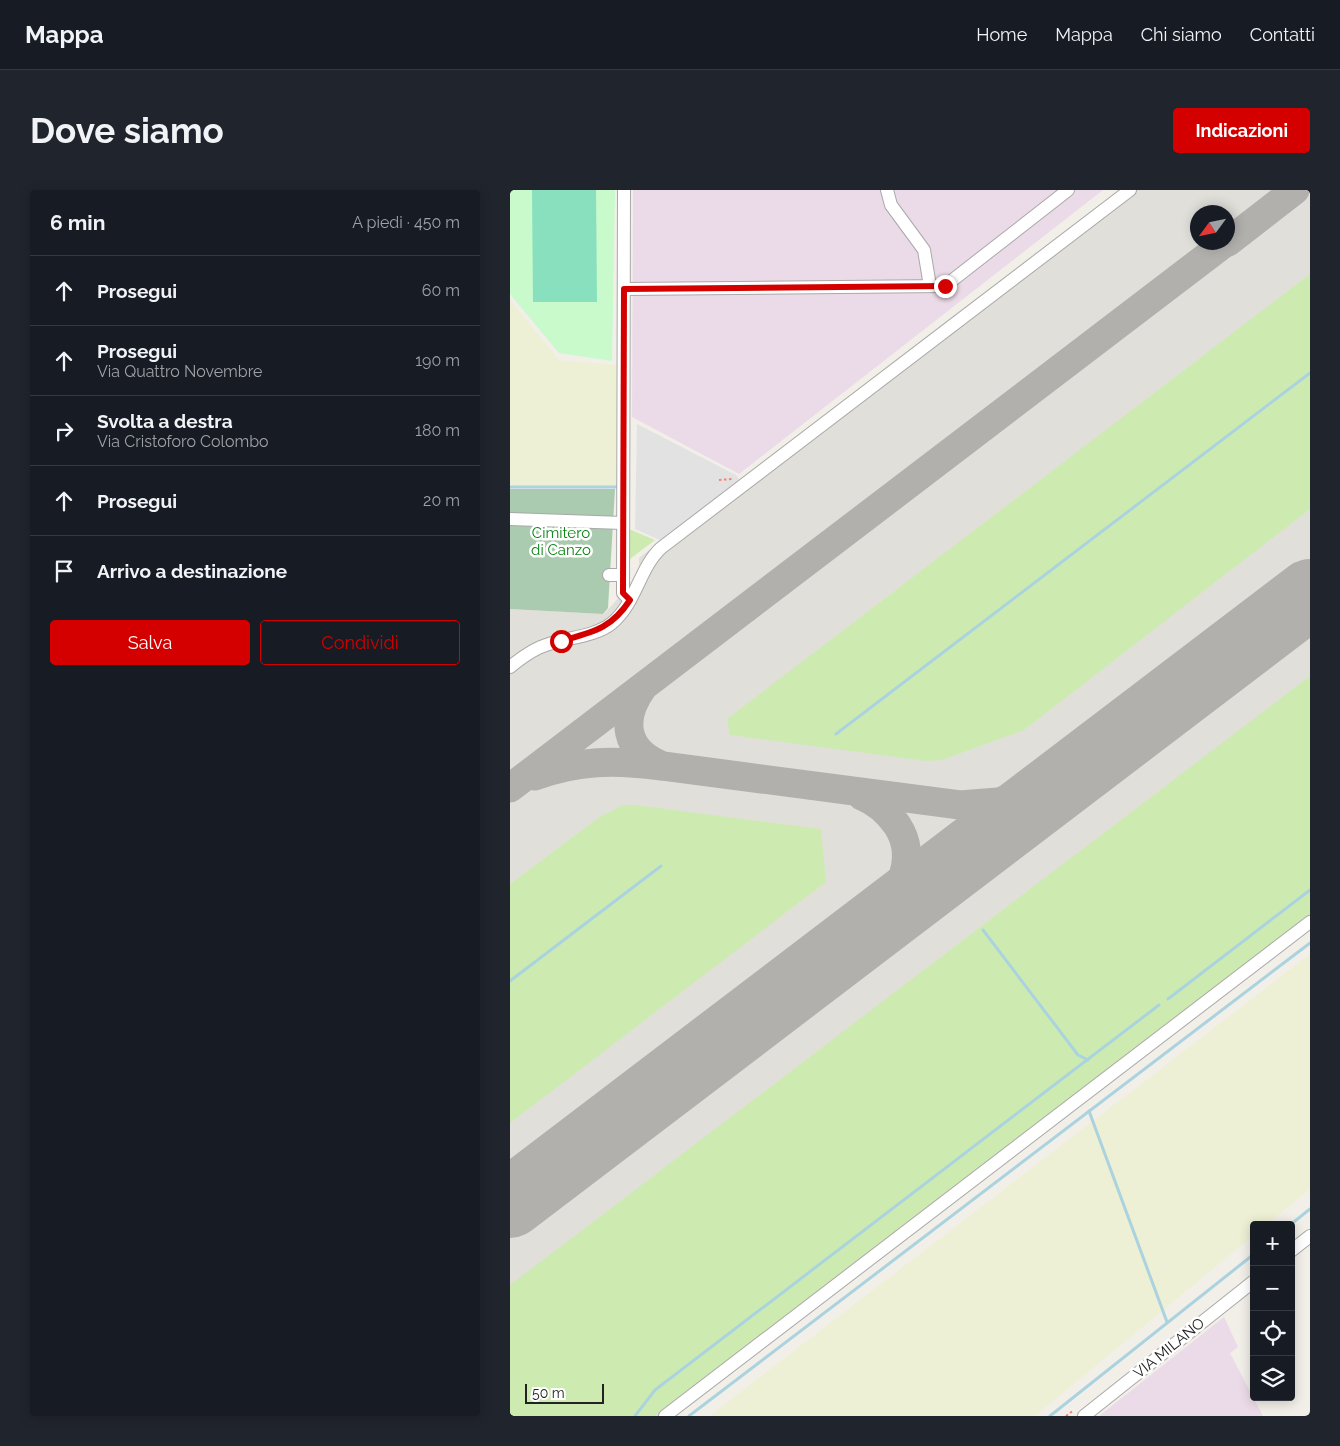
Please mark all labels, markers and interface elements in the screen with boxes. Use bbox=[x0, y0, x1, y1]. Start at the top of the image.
text: Mappa bbox=[25, 20, 104, 49]
text: Home bbox=[976, 24, 1027, 45]
text: Mappa bbox=[1055, 24, 1113, 45]
text: Chi siamo bbox=[1141, 24, 1222, 45]
text: Contatti bbox=[1250, 24, 1315, 45]
button: Indicazioni bbox=[1173, 108, 1310, 153]
text: Dove siamo bbox=[30, 110, 224, 151]
north arrow bbox=[1190, 205, 1235, 250]
text: 6 min bbox=[50, 210, 105, 235]
text: A piedi · 450 m bbox=[352, 213, 460, 232]
route end bbox=[934, 275, 957, 298]
icon: ahead bbox=[50, 277, 78, 305]
text: Prosegui bbox=[97, 280, 177, 302]
text: 60 m bbox=[422, 281, 460, 300]
text: Prosegui bbox=[97, 340, 177, 362]
icon: ahead bbox=[50, 347, 78, 375]
text: 190 m bbox=[415, 351, 460, 370]
text: Via Quattro Novembre bbox=[97, 362, 262, 381]
text: Svolta a destra bbox=[97, 410, 233, 432]
icon: right bbox=[50, 417, 78, 445]
text: 180 m bbox=[415, 421, 460, 440]
text: Via Cristoforo Colombo bbox=[97, 432, 269, 451]
icon: ahead bbox=[50, 487, 78, 515]
text: Prosegui bbox=[97, 490, 177, 512]
text: 20 m bbox=[423, 491, 460, 510]
park label: Cimitero di Canzo bbox=[531, 524, 591, 559]
icon: arrive bbox=[50, 557, 78, 585]
text: Arrivo a destinazione bbox=[97, 560, 287, 582]
button: Salva bbox=[50, 620, 250, 665]
button: Condividi bbox=[260, 620, 460, 665]
route start bbox=[550, 630, 573, 653]
map controls bbox=[1250, 1221, 1295, 1401]
button: + bbox=[1250, 1221, 1295, 1266]
button: − bbox=[1250, 1266, 1295, 1311]
button: locate bbox=[1250, 1311, 1295, 1356]
street label: VIA MILANO bbox=[1130, 1314, 1208, 1382]
button: layers bbox=[1250, 1356, 1295, 1401]
scale bar bbox=[525, 1381, 604, 1404]
text: 50 m bbox=[532, 1385, 565, 1401]

